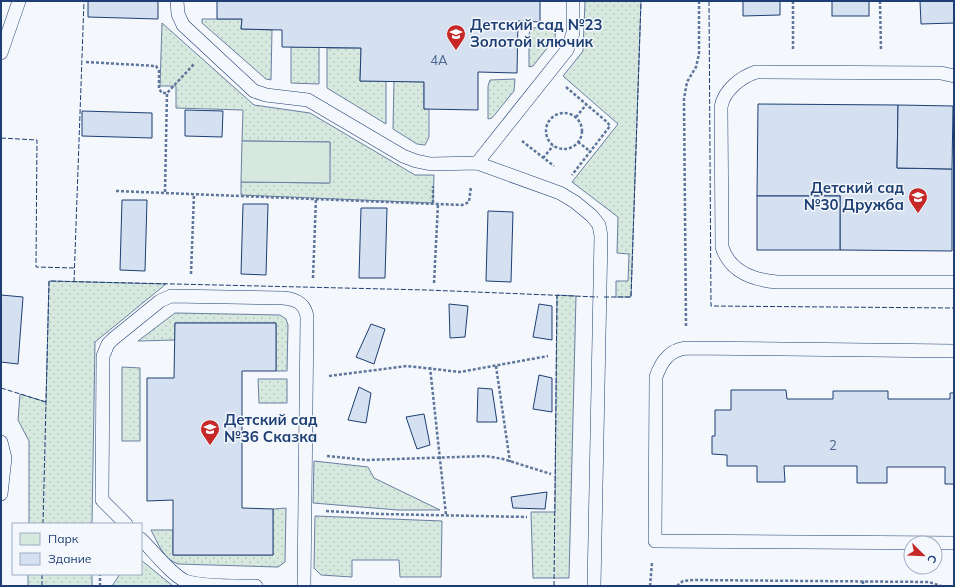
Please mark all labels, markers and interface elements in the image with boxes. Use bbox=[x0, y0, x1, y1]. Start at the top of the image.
place label: Детский сад №23 Золотой ключик bbox=[470, 15, 602, 51]
school or university icon: Детский сад №23 Золотой ключик bbox=[445, 23, 467, 51]
house number: 4А bbox=[430, 52, 448, 68]
place label: Детский сад №30 Дружба bbox=[804, 178, 904, 214]
school or university icon: Детский сад №30 Дружба bbox=[907, 186, 929, 214]
place label: Детский сад №36 Сказка bbox=[224, 410, 318, 446]
school or university icon: Детский сад №36 Сказка bbox=[199, 418, 221, 446]
house number: 2 bbox=[829, 437, 837, 453]
legend bbox=[12, 523, 142, 575]
text: Парк bbox=[48, 531, 79, 546]
north arrow bbox=[903, 535, 943, 575]
text: Здание bbox=[48, 551, 92, 566]
text: С bbox=[924, 553, 940, 566]

